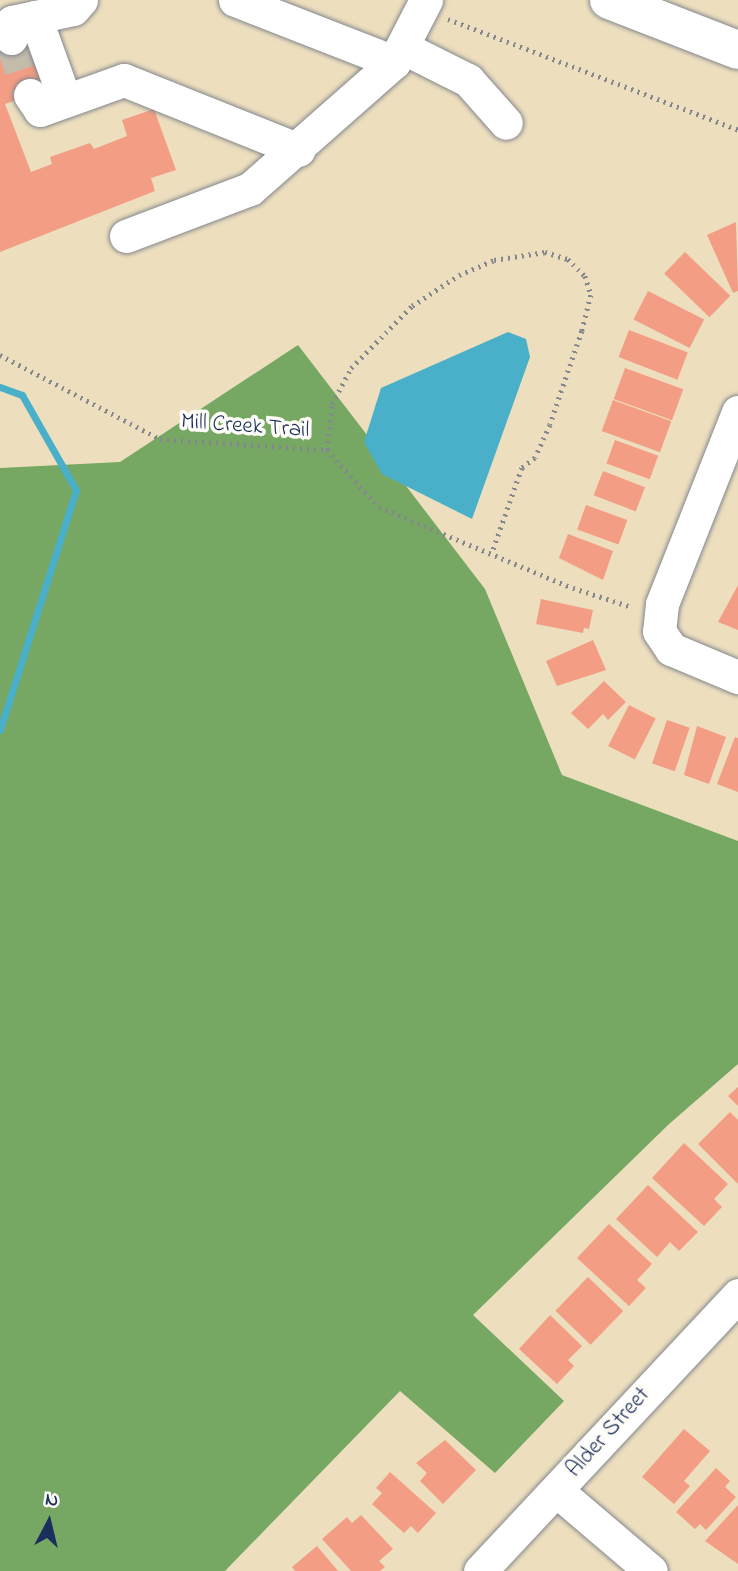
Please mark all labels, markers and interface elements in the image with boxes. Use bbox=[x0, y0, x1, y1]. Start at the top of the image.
street label: Mill Creek Trail bbox=[180, 409, 310, 445]
street label: Alder Street bbox=[561, 1382, 657, 1484]
text: N bbox=[44, 1486, 60, 1515]
north arrow bbox=[14, 1487, 84, 1557]

